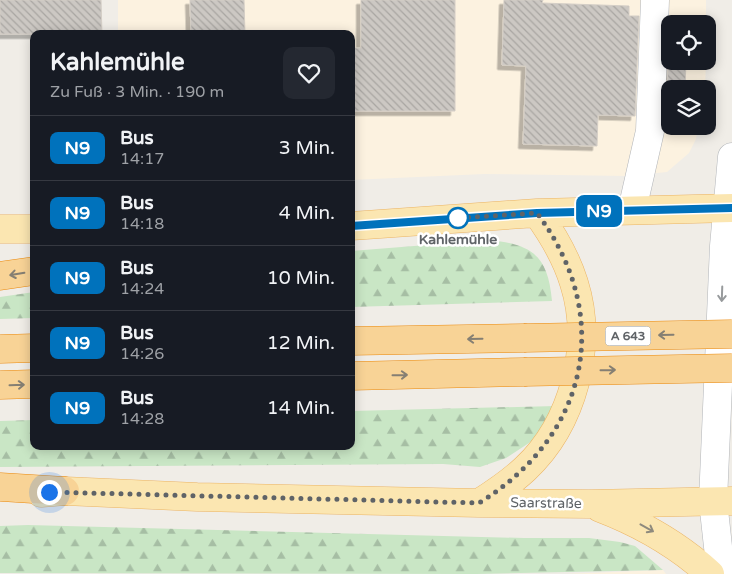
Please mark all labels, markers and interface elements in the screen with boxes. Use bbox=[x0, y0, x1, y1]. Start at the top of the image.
map controls bbox=[661, 15, 716, 135]
button: locate bbox=[661, 15, 716, 70]
button: heart bbox=[283, 47, 335, 99]
text: Kahlemühle bbox=[50, 48, 184, 77]
button: layers bbox=[661, 80, 716, 135]
text: Zu Fuß · 3 Min. · 190 m bbox=[50, 82, 224, 102]
text: Bus bbox=[120, 127, 154, 149]
text: N9 bbox=[65, 137, 90, 159]
text: 3 Min. bbox=[279, 137, 335, 159]
text: 14:17 bbox=[120, 149, 164, 169]
text: Bus bbox=[120, 192, 154, 214]
line badge: N9 bbox=[576, 195, 622, 227]
text: N9 bbox=[586, 200, 612, 222]
text: N9 bbox=[65, 202, 90, 224]
text: 4 Min. bbox=[279, 202, 335, 224]
marker: Kahlemühle bbox=[447, 207, 469, 229]
text: 14:18 bbox=[120, 214, 164, 234]
place label: Kahlemühle bbox=[419, 231, 497, 248]
text: Bus bbox=[120, 257, 154, 279]
text: N9 bbox=[65, 267, 90, 289]
text: 10 Min. bbox=[267, 267, 335, 289]
one-way arrow bbox=[9, 269, 25, 279]
text: 14:24 bbox=[120, 279, 164, 299]
one-way arrow bbox=[718, 286, 727, 302]
text: Bus bbox=[120, 322, 154, 344]
road number: A 643 bbox=[606, 326, 650, 346]
one-way arrow bbox=[658, 330, 674, 340]
text: N9 bbox=[65, 332, 90, 354]
text: 12 Min. bbox=[267, 332, 335, 354]
one-way arrow bbox=[467, 334, 484, 344]
text: 14:26 bbox=[120, 344, 164, 364]
one-way arrow bbox=[600, 366, 616, 375]
one-way arrow bbox=[392, 370, 408, 380]
one-way arrow bbox=[9, 380, 25, 389]
text: Bus bbox=[120, 387, 154, 409]
text: N9 bbox=[65, 397, 90, 419]
text: 14 Min. bbox=[267, 397, 335, 419]
text: 14:28 bbox=[120, 409, 164, 429]
your location bbox=[37, 480, 62, 505]
street label: Saarstraße bbox=[510, 494, 582, 512]
one-way arrow bbox=[639, 524, 653, 534]

